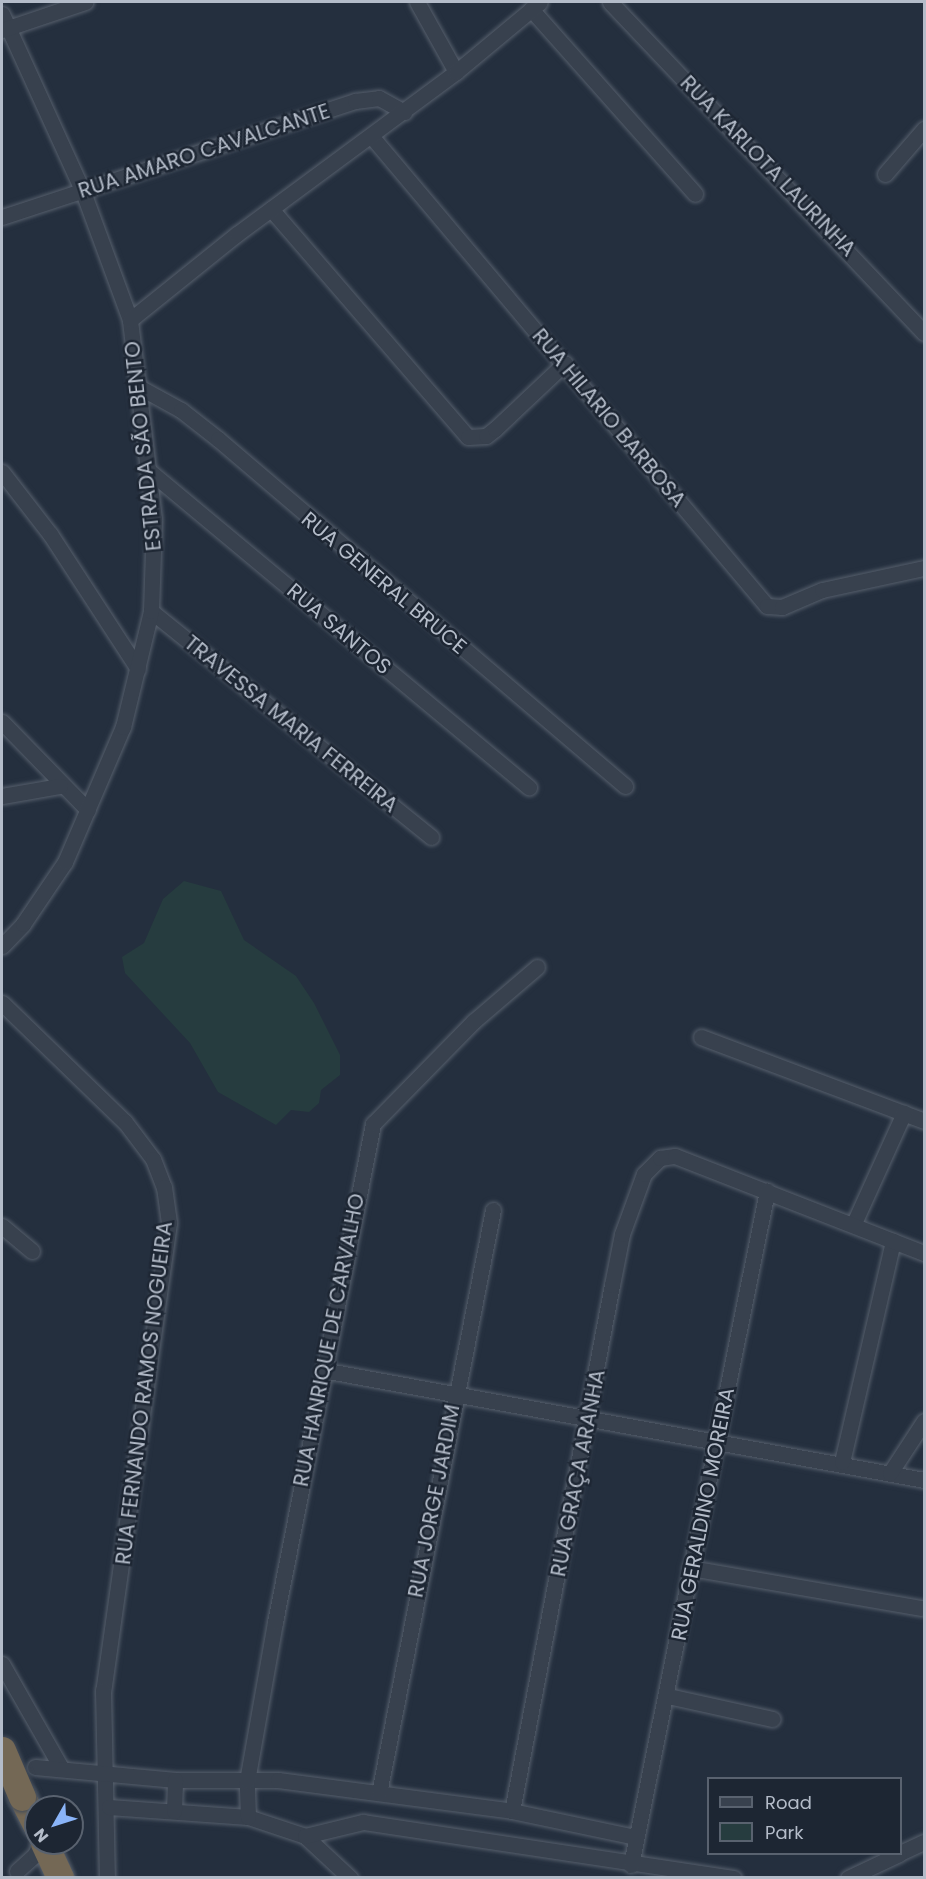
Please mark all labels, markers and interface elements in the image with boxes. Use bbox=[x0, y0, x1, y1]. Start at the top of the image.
street label: RUA KARLOTA LAURINHA bbox=[675, 70, 861, 262]
street label: RUA AMARO CAVALCANTE bbox=[75, 98, 333, 204]
street label: RUA HILARIO BARBOSA bbox=[527, 324, 691, 512]
street label: ESTRADA SÃO BENTO bbox=[119, 340, 167, 552]
street label: RUA GENERAL BRUCE bbox=[296, 507, 472, 659]
street label: RUA SANTOS bbox=[282, 578, 396, 680]
street label: TRAVESSA MARIA FERREIRA bbox=[179, 630, 403, 818]
street label: RUA HANRIQUE DE CARVALHO bbox=[288, 1191, 370, 1489]
street label: RUA FERNANDO RAMOS NOGUEIRA bbox=[110, 1220, 178, 1566]
street label: RUA GRAÇA ARANHA bbox=[546, 1367, 610, 1579]
street label: RUA GERALDINO MOREIRA bbox=[666, 1385, 740, 1643]
street label: RUA JORGE JARDIM bbox=[403, 1402, 465, 1600]
legend bbox=[707, 1777, 902, 1855]
text: Road bbox=[765, 1790, 812, 1815]
north arrow bbox=[24, 1795, 84, 1855]
text: Park bbox=[765, 1820, 804, 1845]
text: N bbox=[28, 1823, 54, 1847]

